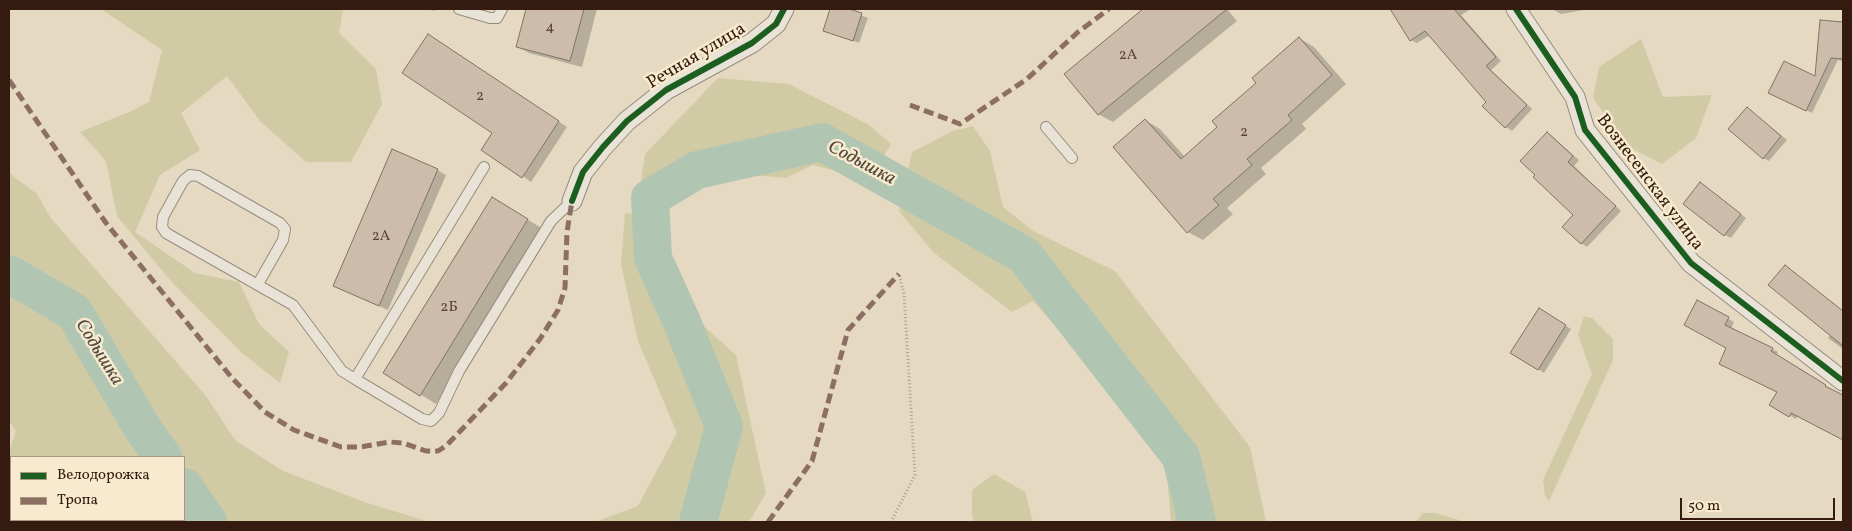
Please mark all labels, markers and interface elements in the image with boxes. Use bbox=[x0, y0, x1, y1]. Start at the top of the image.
house number: 4 bbox=[546, 19, 554, 37]
street label: Речная улица bbox=[644, 19, 750, 95]
house number: 2А bbox=[1119, 47, 1137, 65]
house number: 2 bbox=[476, 88, 484, 106]
street label: Вознесенская улица bbox=[1591, 110, 1707, 256]
house number: 2 bbox=[1240, 124, 1248, 142]
water label: Содышка bbox=[823, 137, 899, 191]
house number: 2А bbox=[372, 228, 390, 246]
house number: 2Б bbox=[440, 299, 458, 317]
water label: Содышка bbox=[69, 316, 127, 390]
legend bbox=[10, 456, 185, 521]
text: Велодорожка bbox=[57, 465, 150, 486]
scale bar bbox=[1682, 488, 1837, 520]
text: Тропа bbox=[57, 490, 98, 511]
text: 50 m bbox=[1688, 496, 1720, 517]

